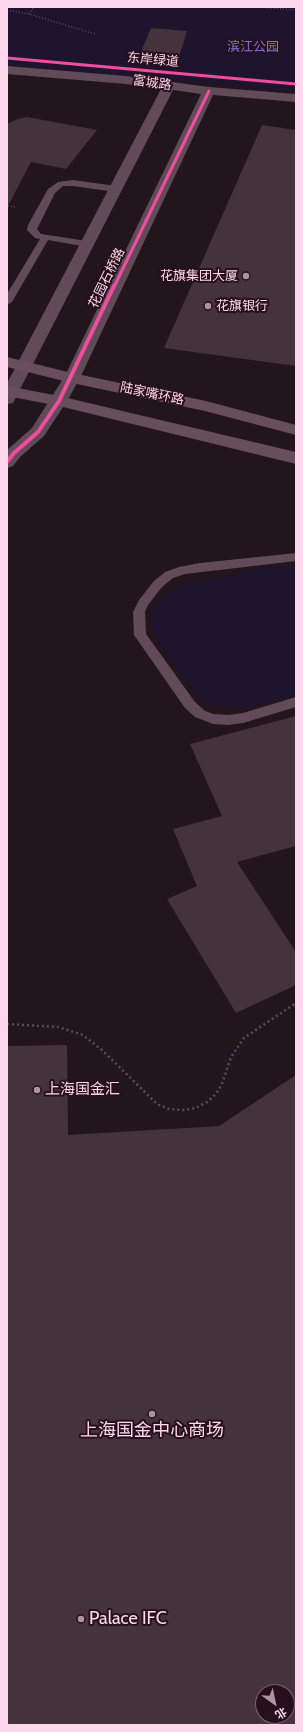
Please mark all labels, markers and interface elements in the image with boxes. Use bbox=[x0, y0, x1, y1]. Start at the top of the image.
park label: 滨江公园 bbox=[227, 39, 279, 55]
street label: 东岸绿道 bbox=[126, 50, 180, 70]
street label: 富城路 bbox=[132, 73, 172, 93]
street label: 花园石桥路 bbox=[86, 245, 128, 311]
place label: 花旗集团大厦 bbox=[160, 268, 238, 284]
marker: 花旗集团大厦 bbox=[241, 271, 251, 281]
place label: 花旗银行 bbox=[216, 298, 268, 314]
marker: 花旗银行 bbox=[203, 301, 213, 311]
street label: 陆家嘴环路 bbox=[119, 380, 185, 408]
place label: 上海国金汇 bbox=[45, 1081, 120, 1099]
marker: 上海国金汇 bbox=[32, 1085, 42, 1095]
marker: 上海国金中心商场 bbox=[147, 1409, 157, 1419]
place label: 上海国金中心商场 bbox=[80, 1420, 224, 1442]
place label: Palace IFC bbox=[89, 1608, 167, 1630]
marker: Palace IFC bbox=[76, 1614, 86, 1624]
north arrow bbox=[255, 1684, 295, 1724]
text: 北 bbox=[273, 1704, 289, 1722]

